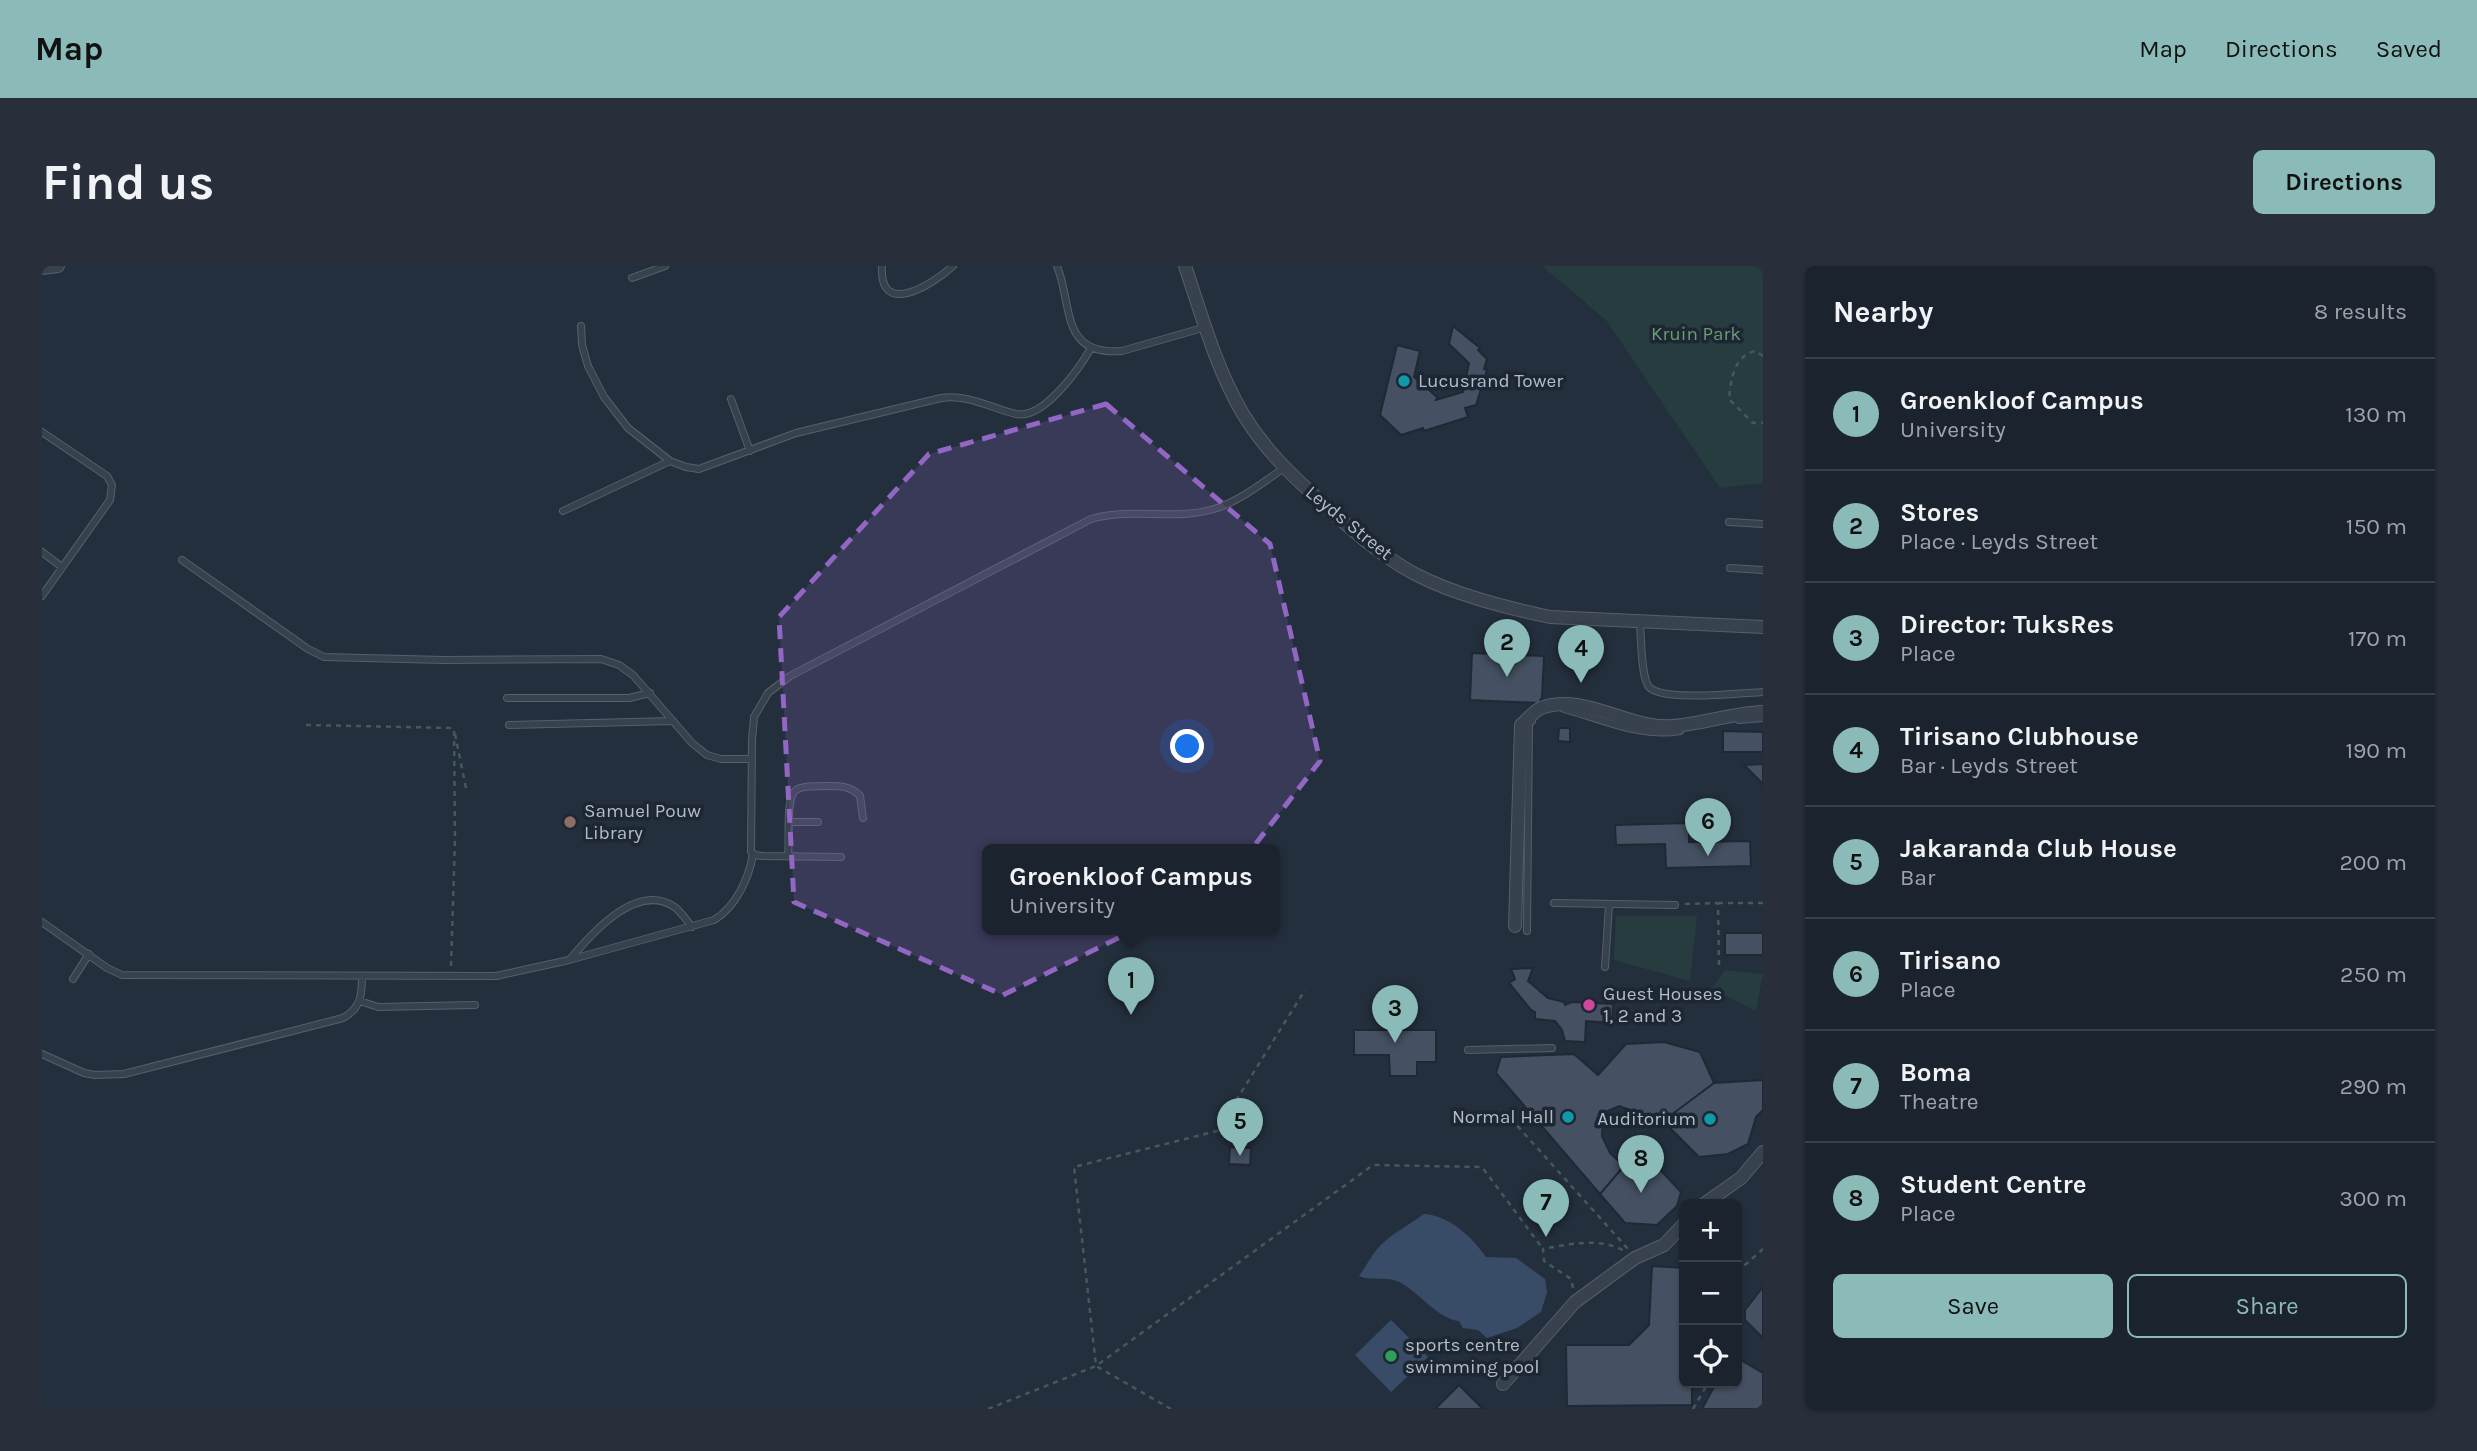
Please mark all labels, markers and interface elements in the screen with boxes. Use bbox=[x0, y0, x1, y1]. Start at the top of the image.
text: Map bbox=[35, 30, 103, 68]
text: Map bbox=[2139, 35, 2187, 63]
text: Directions bbox=[2225, 35, 2338, 63]
text: Saved bbox=[2376, 35, 2442, 63]
button: Directions bbox=[2253, 150, 2435, 214]
text: Find us bbox=[42, 154, 214, 211]
text: Nearby bbox=[1833, 294, 1933, 330]
text: 8 results bbox=[2314, 298, 2407, 325]
park label: Kruin Park bbox=[1651, 323, 1741, 345]
place label: Lucusrand Tower bbox=[1418, 370, 1563, 392]
marker: Lucusrand Tower bbox=[1396, 373, 1412, 389]
text: Groenkloof Campus bbox=[1900, 385, 2144, 416]
text: 1 bbox=[1852, 401, 1860, 428]
text: 130 m bbox=[2345, 401, 2407, 428]
text: University bbox=[1900, 416, 2006, 443]
street label: Leyds Street bbox=[1301, 481, 1397, 565]
text: Stores bbox=[1900, 497, 1979, 528]
text: 2 bbox=[1849, 513, 1863, 540]
text: 150 m bbox=[2346, 513, 2407, 540]
text: Place · Leyds Street bbox=[1900, 528, 2098, 555]
text: Director: TuksRes bbox=[1900, 609, 2114, 640]
pin: 2 bbox=[1484, 619, 1530, 677]
pin: 4 bbox=[1558, 625, 1604, 683]
text: 3 bbox=[1849, 625, 1863, 652]
text: 170 m bbox=[2348, 625, 2407, 652]
text: Place bbox=[1900, 640, 1956, 667]
text: Tirisano Clubhouse bbox=[1900, 721, 2139, 752]
your location bbox=[1170, 729, 1204, 763]
text: 4 bbox=[1849, 737, 1863, 764]
text: 190 m bbox=[2345, 737, 2407, 764]
text: Bar · Leyds Street bbox=[1900, 752, 2078, 779]
pin: 6 bbox=[1685, 798, 1731, 856]
place label: Samuel Pouw Library bbox=[584, 800, 701, 844]
marker: Samuel Pouw Library bbox=[562, 814, 578, 830]
text: Jakaranda Club House bbox=[1900, 833, 2177, 864]
popup bbox=[982, 844, 1280, 935]
text: 5 bbox=[1849, 849, 1863, 876]
text: 200 m bbox=[2339, 849, 2407, 876]
text: Groenkloof Campus bbox=[1009, 861, 1253, 892]
text: Bar bbox=[1900, 864, 1935, 891]
text: University bbox=[1009, 892, 1115, 919]
text: Tirisano bbox=[1900, 945, 2001, 976]
pin: 1 bbox=[1108, 957, 1154, 1015]
text: 6 bbox=[1849, 961, 1863, 988]
text: 250 m bbox=[2340, 961, 2407, 988]
text: Place bbox=[1900, 976, 1956, 1003]
place label: Guest Houses 1, 2 and 3 bbox=[1603, 983, 1722, 1027]
pin: 3 bbox=[1372, 985, 1418, 1043]
marker: Guest Houses 1, 2 and 3 bbox=[1581, 997, 1597, 1013]
text: Boma bbox=[1900, 1057, 1971, 1088]
text: 7 bbox=[1850, 1073, 1862, 1100]
text: 290 m bbox=[2340, 1073, 2407, 1100]
text: Theatre bbox=[1900, 1088, 1979, 1115]
pin: 5 bbox=[1217, 1098, 1263, 1156]
place label: Normal Hall bbox=[1452, 1106, 1554, 1128]
place label: Auditorium bbox=[1597, 1108, 1696, 1130]
marker: Normal Hall bbox=[1560, 1109, 1576, 1125]
marker: Auditorium bbox=[1702, 1111, 1718, 1127]
pin: 8 bbox=[1618, 1135, 1664, 1193]
text: Student Centre bbox=[1900, 1169, 2087, 1200]
pin: 7 bbox=[1523, 1179, 1569, 1237]
text: 8 bbox=[1849, 1185, 1863, 1212]
text: 300 m bbox=[2339, 1185, 2407, 1212]
map controls bbox=[1679, 1199, 1742, 1388]
button: + bbox=[1679, 1199, 1742, 1262]
text: Place bbox=[1900, 1200, 1956, 1227]
button: − bbox=[1679, 1262, 1742, 1325]
button: Save bbox=[1833, 1274, 2113, 1338]
button: Share bbox=[2127, 1274, 2407, 1338]
button: locate bbox=[1679, 1325, 1742, 1388]
place label: sports centre swimming pool bbox=[1405, 1334, 1540, 1378]
marker: sports centre swimming pool bbox=[1383, 1348, 1399, 1364]

